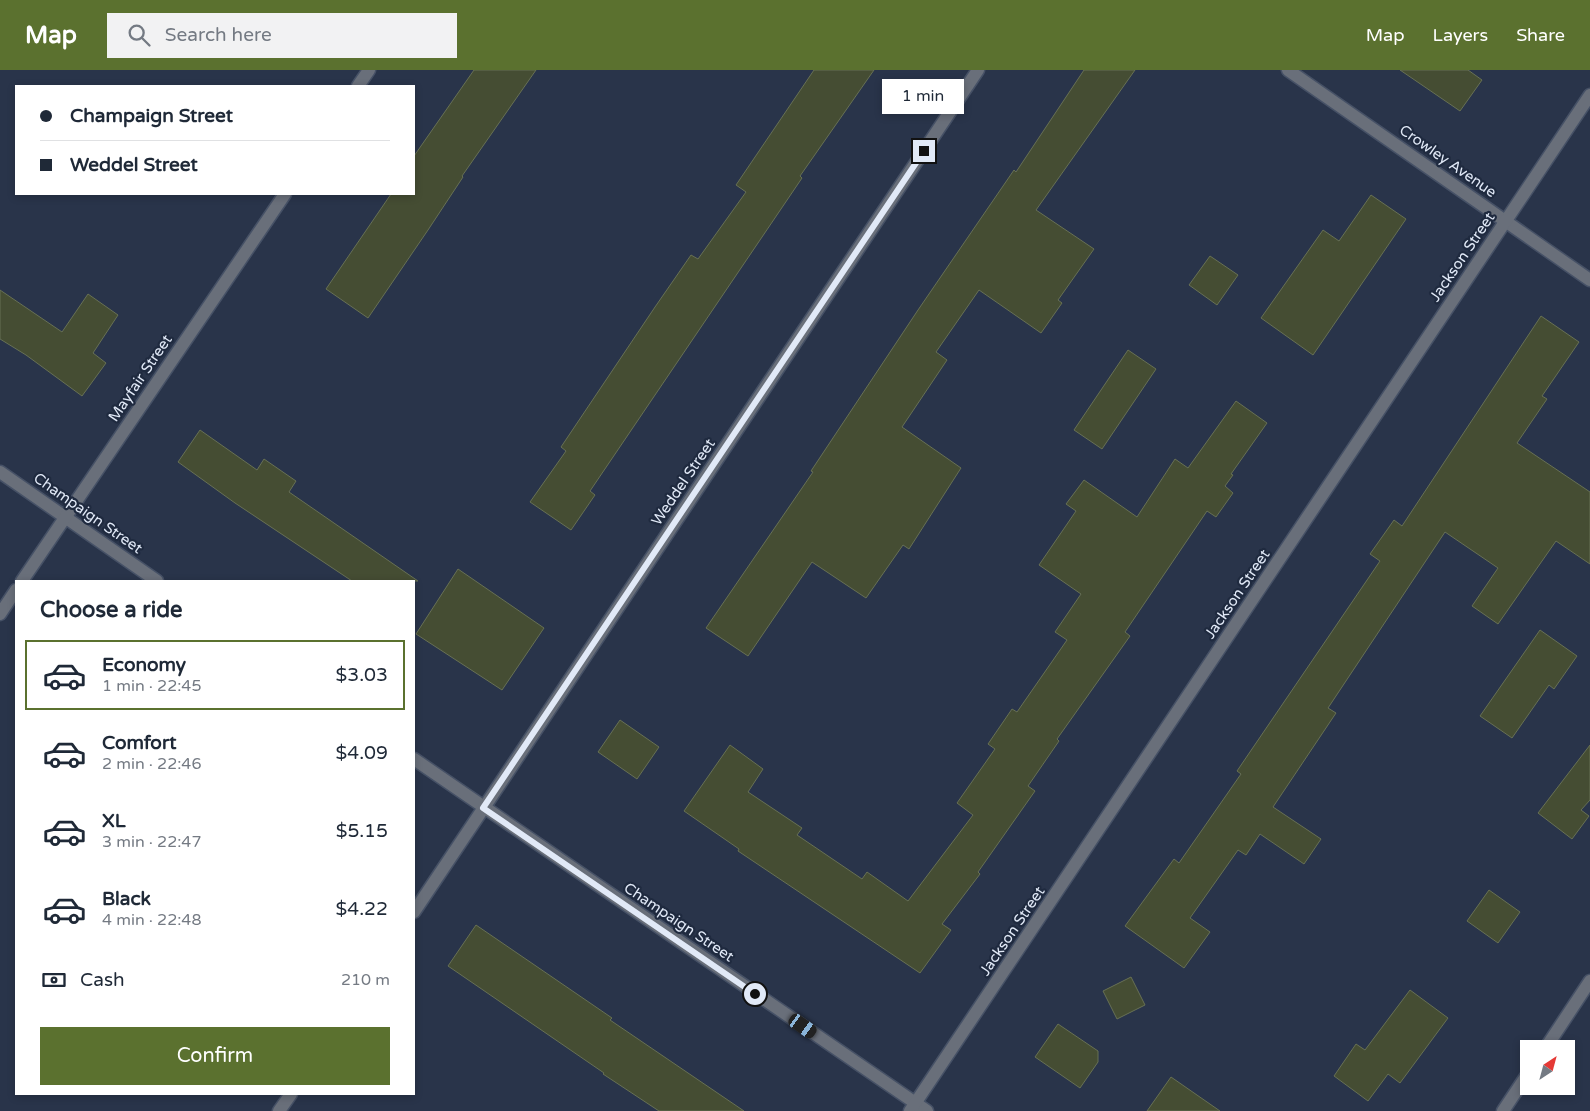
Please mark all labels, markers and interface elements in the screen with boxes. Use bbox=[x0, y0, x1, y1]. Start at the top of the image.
search box bbox=[107, 13, 457, 58]
text: Map bbox=[25, 21, 77, 50]
icon: search bbox=[125, 21, 153, 49]
text: Search here bbox=[165, 24, 272, 46]
text: Map bbox=[1366, 24, 1405, 46]
text: Layers bbox=[1433, 24, 1488, 46]
text: Share bbox=[1516, 24, 1565, 46]
callout: 1 min bbox=[883, 78, 965, 114]
text: 1 min bbox=[902, 86, 944, 106]
text: Champaign Street bbox=[70, 105, 233, 127]
street label: Crowley Avenue bbox=[1396, 121, 1500, 201]
route end bbox=[913, 140, 935, 162]
text: Weddel Street bbox=[70, 154, 198, 176]
street label: Jackson Street bbox=[1426, 209, 1499, 305]
street label: Mayfair Street bbox=[104, 331, 176, 425]
street label: Weddel Street bbox=[647, 435, 719, 529]
street label: Champaign Street bbox=[30, 469, 146, 557]
street label: Jackson Street bbox=[1201, 546, 1274, 642]
text: Choose a ride bbox=[40, 597, 183, 623]
icon: car bbox=[42, 653, 87, 698]
text: Economy bbox=[102, 654, 186, 676]
text: $3.03 bbox=[336, 664, 388, 686]
text: 1 min · 22:45 bbox=[102, 676, 201, 696]
icon: car bbox=[42, 731, 87, 776]
text: Comfort bbox=[102, 732, 176, 754]
text: $4.09 bbox=[336, 742, 388, 764]
text: 2 min · 22:46 bbox=[102, 754, 201, 774]
icon: car bbox=[42, 809, 87, 854]
text: XL bbox=[102, 810, 126, 832]
text: $5.15 bbox=[336, 820, 388, 842]
text: 3 min · 22:47 bbox=[102, 832, 201, 852]
street label: Champaign Street bbox=[621, 879, 738, 966]
street label: Jackson Street bbox=[976, 883, 1049, 979]
icon: car bbox=[42, 887, 87, 932]
text: Black bbox=[102, 888, 151, 910]
text: $4.22 bbox=[336, 898, 388, 920]
text: 4 min · 22:48 bbox=[102, 910, 201, 930]
icon: cash bbox=[40, 966, 68, 994]
text: Cash bbox=[80, 969, 125, 991]
text: 210 m bbox=[341, 970, 390, 990]
route start bbox=[744, 983, 766, 1005]
car bbox=[786, 1011, 819, 1041]
button: Confirm bbox=[40, 1027, 390, 1085]
north arrow bbox=[1520, 1040, 1575, 1095]
map controls bbox=[1520, 1040, 1575, 1095]

